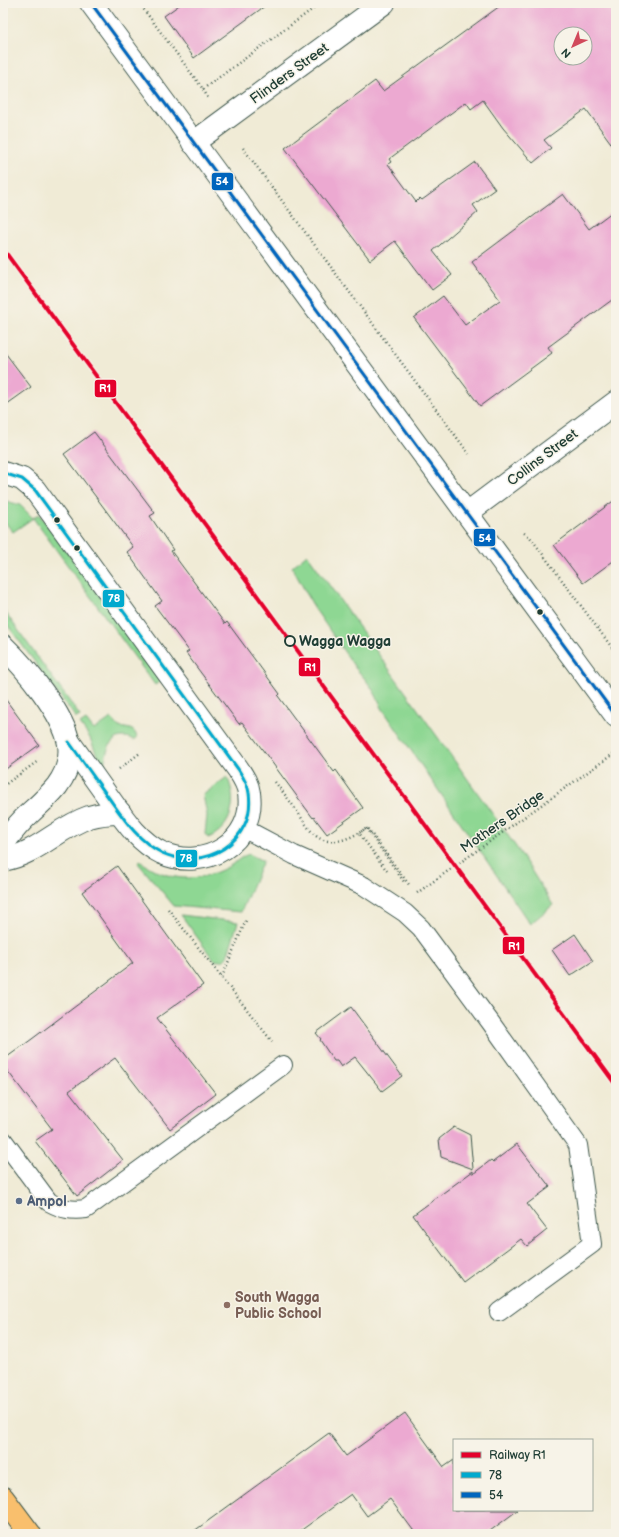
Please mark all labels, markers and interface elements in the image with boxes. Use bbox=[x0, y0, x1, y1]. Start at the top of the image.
north arrow bbox=[553, 26, 593, 66]
street label: Flinders Street bbox=[247, 39, 332, 108]
text: N bbox=[559, 45, 574, 60]
line badge: 54 bbox=[211, 172, 234, 191]
text: 54 bbox=[216, 175, 229, 188]
line badge: R1 bbox=[94, 379, 117, 398]
text: R1 bbox=[99, 382, 111, 395]
street label: Collins Street bbox=[504, 425, 582, 490]
unlabelled marker bbox=[52, 515, 62, 525]
line badge: 54 bbox=[473, 528, 496, 547]
text: 54 bbox=[479, 532, 492, 545]
unlabelled marker bbox=[72, 543, 82, 553]
line badge: 78 bbox=[102, 589, 125, 608]
text: 78 bbox=[108, 592, 121, 605]
unlabelled marker bbox=[535, 607, 545, 617]
place label: Wagga Wagga bbox=[299, 633, 391, 650]
marker: Wagga Wagga bbox=[284, 635, 296, 647]
line badge: R1 bbox=[298, 657, 321, 677]
text: R1 bbox=[304, 661, 316, 674]
street label: Mothers Bridge bbox=[457, 786, 547, 857]
line badge: 78 bbox=[175, 849, 198, 868]
text: 78 bbox=[180, 852, 193, 865]
line badge: R1 bbox=[502, 936, 525, 955]
text: R1 bbox=[508, 940, 520, 953]
place label: Ampol bbox=[26, 1193, 67, 1210]
marker: Ampol bbox=[14, 1196, 24, 1206]
place label: South Wagga Public School bbox=[235, 1289, 322, 1322]
marker: South Wagga Public School bbox=[222, 1300, 232, 1310]
legend bbox=[453, 1439, 593, 1511]
text: Railway R1 bbox=[489, 1448, 546, 1463]
text: 78 bbox=[489, 1468, 502, 1483]
text: 54 bbox=[489, 1488, 504, 1503]

